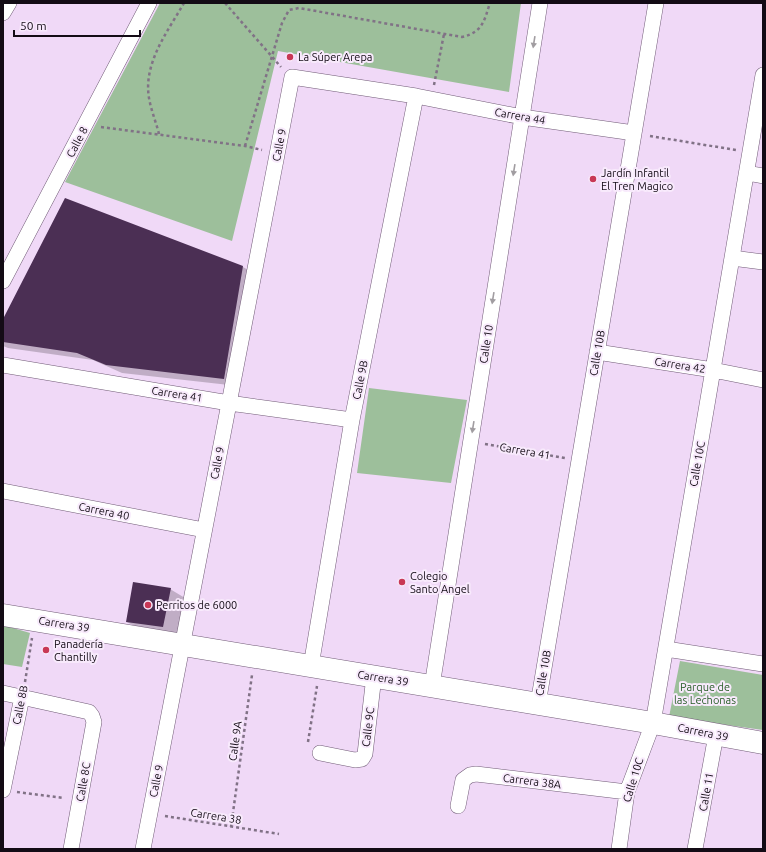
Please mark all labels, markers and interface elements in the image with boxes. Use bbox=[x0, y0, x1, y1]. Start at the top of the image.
scale bar bbox=[14, 12, 140, 38]
text: 50 m bbox=[20, 19, 47, 32]
one-way arrow bbox=[531, 35, 537, 48]
place label: La Súper Arepa bbox=[298, 51, 373, 63]
marker: La Súper Arepa bbox=[285, 52, 295, 62]
street label: Carrera 44 bbox=[494, 106, 546, 126]
street label: Calle 8 bbox=[64, 125, 90, 159]
street label: Calle 9 bbox=[270, 128, 288, 162]
one-way arrow bbox=[511, 164, 517, 176]
place label: Jardín Infantil El Tren Magico bbox=[601, 167, 673, 192]
marker: Jardín Infantil El Tren Magico bbox=[588, 174, 598, 184]
one-way arrow bbox=[490, 292, 496, 304]
street label: Calle 10 bbox=[477, 324, 495, 364]
street label: Calle 10B bbox=[587, 329, 607, 377]
street label: Carrera 42 bbox=[654, 355, 706, 375]
street label: Calle 9B bbox=[350, 359, 370, 401]
street label: Carrera 41 bbox=[151, 384, 203, 404]
one-way arrow bbox=[470, 421, 476, 433]
street label: Calle 10C bbox=[687, 440, 707, 488]
street label: Carrera 41 bbox=[499, 441, 551, 461]
street label: Calle 9 bbox=[208, 446, 226, 480]
street label: Carrera 40 bbox=[78, 500, 130, 522]
place label: Colegio Santo Angel bbox=[410, 570, 470, 595]
marker: Colegio Santo Angel bbox=[397, 577, 407, 587]
place label: Perritos de 6000 bbox=[156, 599, 237, 611]
marker: Perritos de 6000 bbox=[143, 600, 153, 610]
street label: Carrera 39 bbox=[38, 614, 90, 634]
place label: Panadería Chantilly bbox=[54, 638, 103, 663]
marker: Panadería Chantilly bbox=[41, 645, 51, 655]
street label: Calle 10B bbox=[533, 649, 553, 697]
street label: Carrera 39 bbox=[357, 668, 409, 688]
park label: Parque de las Lechonas bbox=[674, 681, 736, 706]
street label: Calle 8B bbox=[10, 684, 30, 726]
street label: Calle 9C bbox=[360, 706, 376, 747]
street label: Calle 9A bbox=[226, 719, 244, 762]
street label: Carrera 39 bbox=[677, 721, 729, 743]
street label: Calle 10C bbox=[621, 756, 646, 804]
street label: Calle 8C bbox=[74, 761, 92, 803]
street label: Calle 9 bbox=[147, 764, 165, 798]
street label: Carrera 38A bbox=[502, 771, 563, 791]
street label: Calle 11 bbox=[697, 772, 715, 812]
street label: Carrera 38 bbox=[190, 806, 242, 826]

